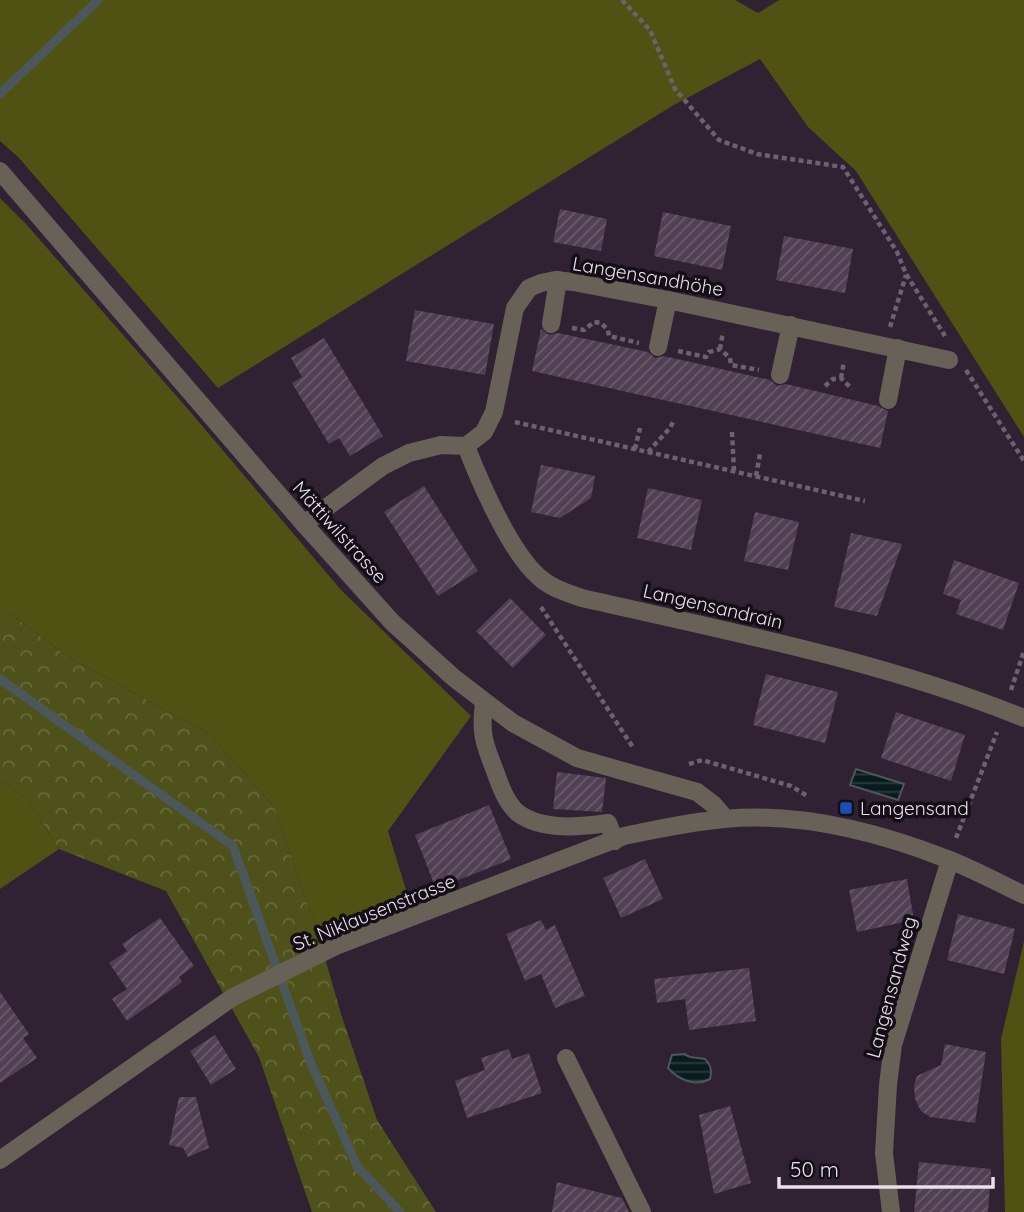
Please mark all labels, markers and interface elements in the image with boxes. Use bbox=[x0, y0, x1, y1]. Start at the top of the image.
street label: Langensandhöhe bbox=[571, 251, 725, 301]
street label: Mättiwilstrasse bbox=[288, 476, 392, 588]
street label: Langensandrain bbox=[641, 578, 785, 634]
place label: Langensand bbox=[860, 796, 969, 820]
marker: Langensand bbox=[838, 800, 854, 816]
street label: St. Niklausenstrasse bbox=[289, 868, 459, 956]
street label: Langensandweg bbox=[861, 914, 921, 1060]
scale bar bbox=[779, 1146, 992, 1190]
text: 50 m bbox=[790, 1156, 839, 1182]

